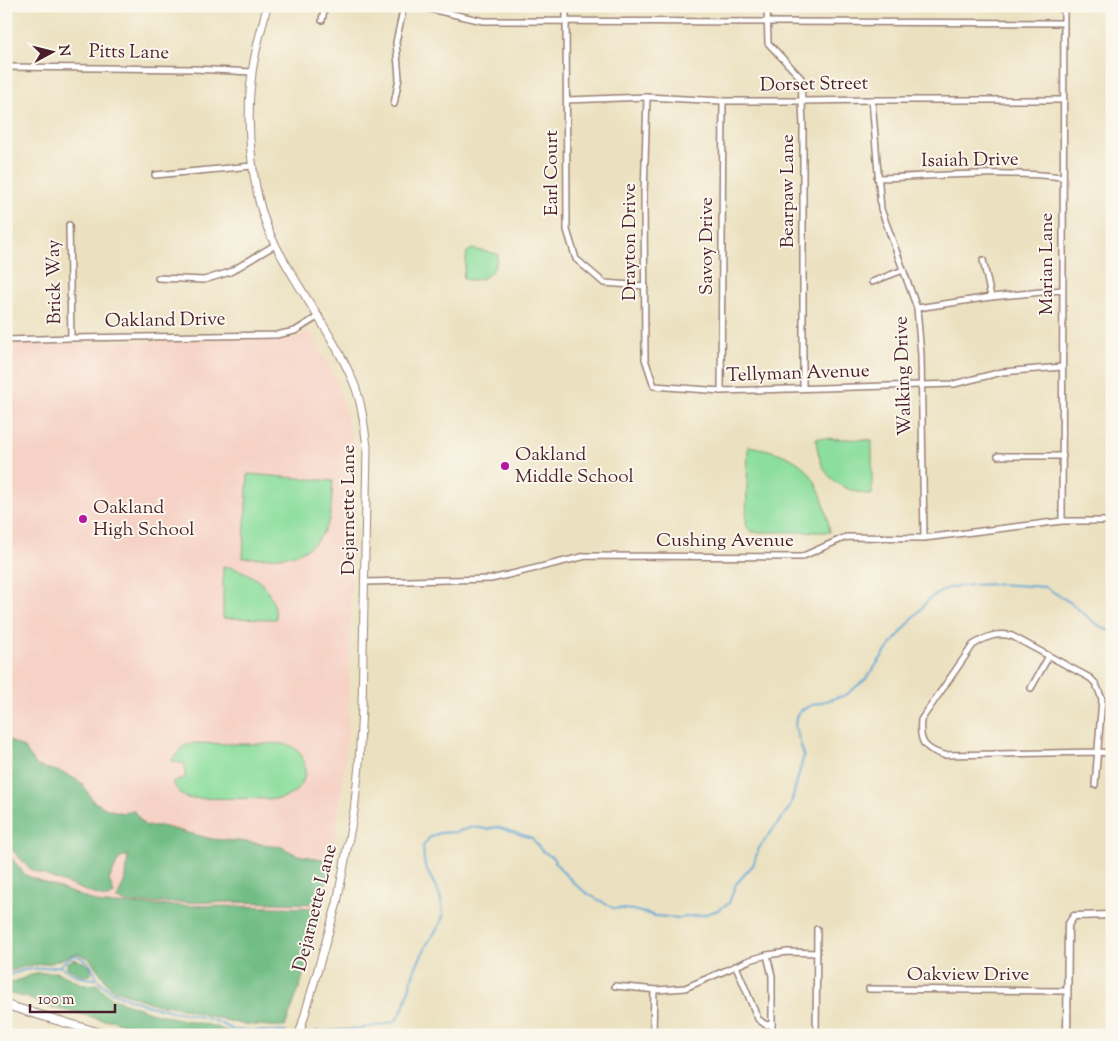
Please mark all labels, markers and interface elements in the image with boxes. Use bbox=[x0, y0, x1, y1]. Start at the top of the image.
north arrow bbox=[28, 28, 78, 78]
street label: Pitts Lane bbox=[89, 39, 170, 67]
text: N bbox=[52, 44, 74, 57]
street label: Dorset Street bbox=[760, 71, 869, 99]
street label: Earl Court bbox=[539, 129, 566, 216]
street label: Bearpaw Lane bbox=[775, 134, 802, 248]
street label: Isaiah Drive bbox=[921, 147, 1019, 175]
street label: Drayton Drive bbox=[617, 183, 644, 301]
street label: Savoy Drive bbox=[694, 197, 721, 295]
street label: Marian Lane bbox=[1034, 213, 1061, 315]
street label: Brick Way bbox=[41, 239, 69, 325]
street label: Oakland Drive bbox=[104, 306, 226, 336]
street label: Walking Drive bbox=[888, 315, 920, 436]
street label: Tellyman Avenue bbox=[726, 358, 870, 390]
place label: Oakland Middle School bbox=[515, 442, 634, 491]
street label: Dejarnette Lane bbox=[336, 445, 363, 575]
marker: Oakland Middle School bbox=[499, 460, 511, 472]
place label: Oakland High School bbox=[93, 495, 195, 544]
marker: Oakland High School bbox=[77, 513, 89, 525]
street label: Cushing Avenue bbox=[656, 528, 794, 555]
street label: Dejarnette Lane bbox=[287, 841, 345, 975]
street label: Oakview Drive bbox=[907, 962, 1030, 989]
scale bar bbox=[30, 981, 115, 1013]
text: 100 m bbox=[38, 990, 75, 1011]

